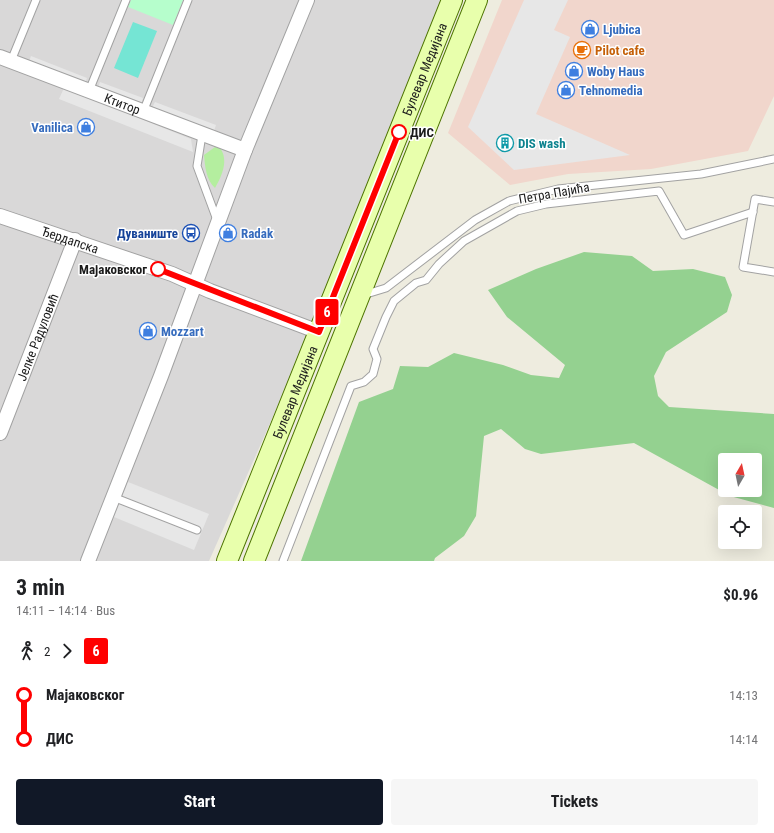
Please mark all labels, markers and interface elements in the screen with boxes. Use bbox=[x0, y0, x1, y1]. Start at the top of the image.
shop icon: Ljubica bbox=[580, 19, 600, 39]
street label: Булевар Медијана bbox=[399, 20, 450, 118]
place label: Ljubica bbox=[603, 22, 641, 37]
cafe icon: Pilot cafe bbox=[572, 40, 592, 60]
place label: Pilot cafe bbox=[595, 43, 645, 58]
shop icon: Woby Haus bbox=[564, 61, 584, 81]
place label: Woby Haus bbox=[587, 64, 645, 79]
shop icon: Tehnomedia bbox=[556, 80, 576, 100]
place label: Tehnomedia bbox=[579, 83, 643, 98]
street label: Ктитор bbox=[102, 90, 143, 117]
shop icon: Vanilica bbox=[76, 117, 96, 137]
place label: Vanilica bbox=[31, 120, 73, 135]
marker: ДИС bbox=[391, 124, 407, 140]
place label: ДИС bbox=[410, 125, 434, 140]
building icon: DIS wash bbox=[495, 133, 515, 153]
place label: DIS wash bbox=[518, 136, 566, 151]
street label: Петра Пајића bbox=[517, 179, 591, 207]
street label: Ђердапска bbox=[40, 223, 101, 256]
bus stop icon: Дуваниште bbox=[181, 223, 201, 243]
shop icon: Radak bbox=[218, 223, 238, 243]
place label: Дуваниште bbox=[117, 226, 178, 241]
place label: Radak bbox=[241, 226, 274, 241]
marker: Мајаковског bbox=[150, 261, 166, 277]
place label: Мајаковског bbox=[79, 262, 147, 277]
street label: Јелке Радуловић bbox=[14, 291, 61, 383]
line badge: 6 bbox=[314, 299, 340, 325]
text: 6 bbox=[323, 304, 331, 320]
shop icon: Mozzart bbox=[138, 321, 158, 341]
place label: Mozzart bbox=[161, 324, 204, 339]
street label: Булевар Медијана bbox=[269, 343, 320, 441]
north arrow bbox=[718, 453, 762, 497]
map controls bbox=[718, 453, 762, 549]
button: locate bbox=[718, 505, 762, 549]
text: 3 min bbox=[16, 575, 65, 600]
text: $0.96 bbox=[723, 586, 758, 604]
text: 14:11 – 14:14 · Bus bbox=[16, 603, 115, 618]
icon: walk bbox=[16, 640, 38, 662]
icon: forward bbox=[56, 640, 78, 662]
text: 6 bbox=[92, 643, 100, 659]
text: 2 bbox=[44, 644, 50, 659]
text: Мајаковског bbox=[46, 686, 124, 704]
text: 14:13 bbox=[729, 688, 758, 703]
text: ДИС bbox=[46, 730, 73, 748]
text: 14:14 bbox=[729, 732, 758, 747]
button: Start bbox=[16, 779, 383, 825]
button: Tickets bbox=[391, 779, 758, 825]

